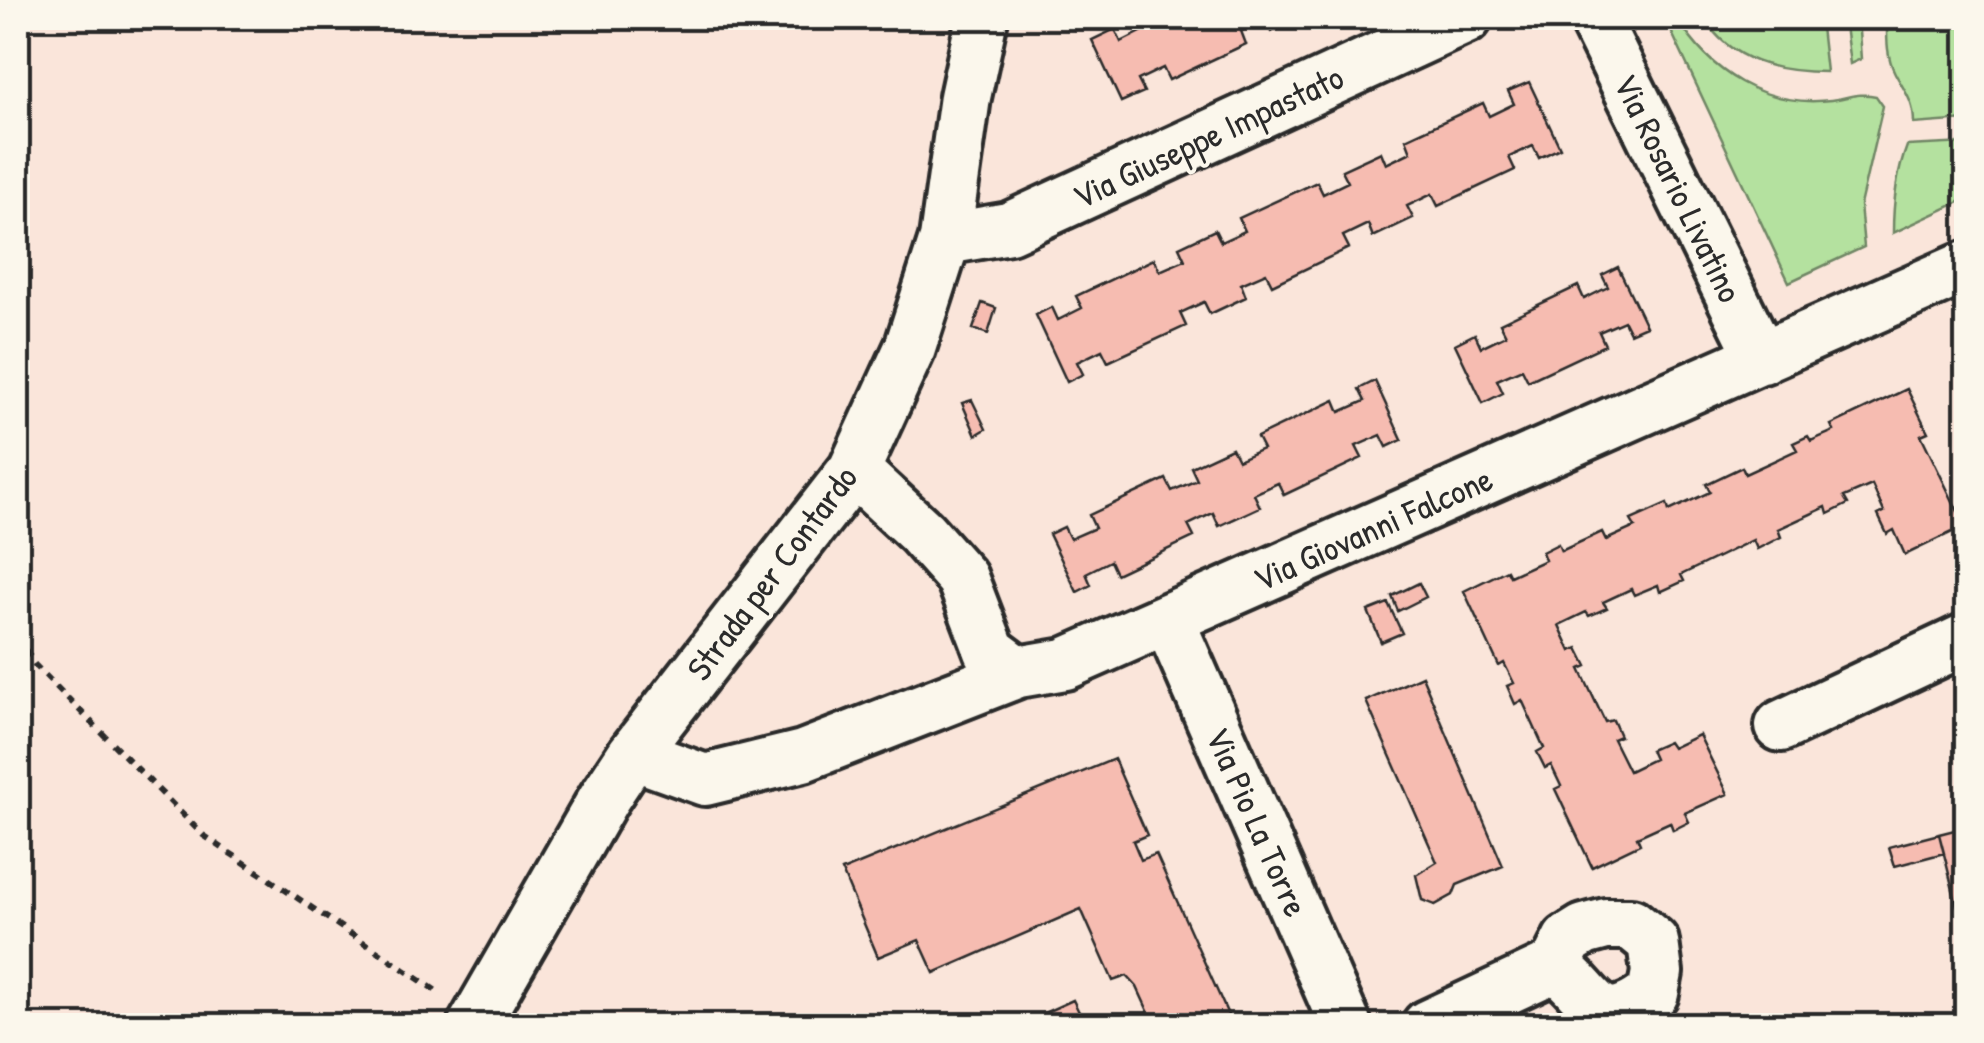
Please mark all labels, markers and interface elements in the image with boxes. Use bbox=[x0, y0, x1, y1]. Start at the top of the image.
street label: Via Giuseppe Impastato bbox=[1065, 53, 1351, 220]
street label: Via Rosario Livatino bbox=[1603, 66, 1754, 310]
street label: Via Giovanni Falcone bbox=[1246, 455, 1500, 602]
street label: Strada per Contardo bbox=[675, 456, 868, 690]
street label: Via Pio La Torre bbox=[1195, 720, 1320, 924]

